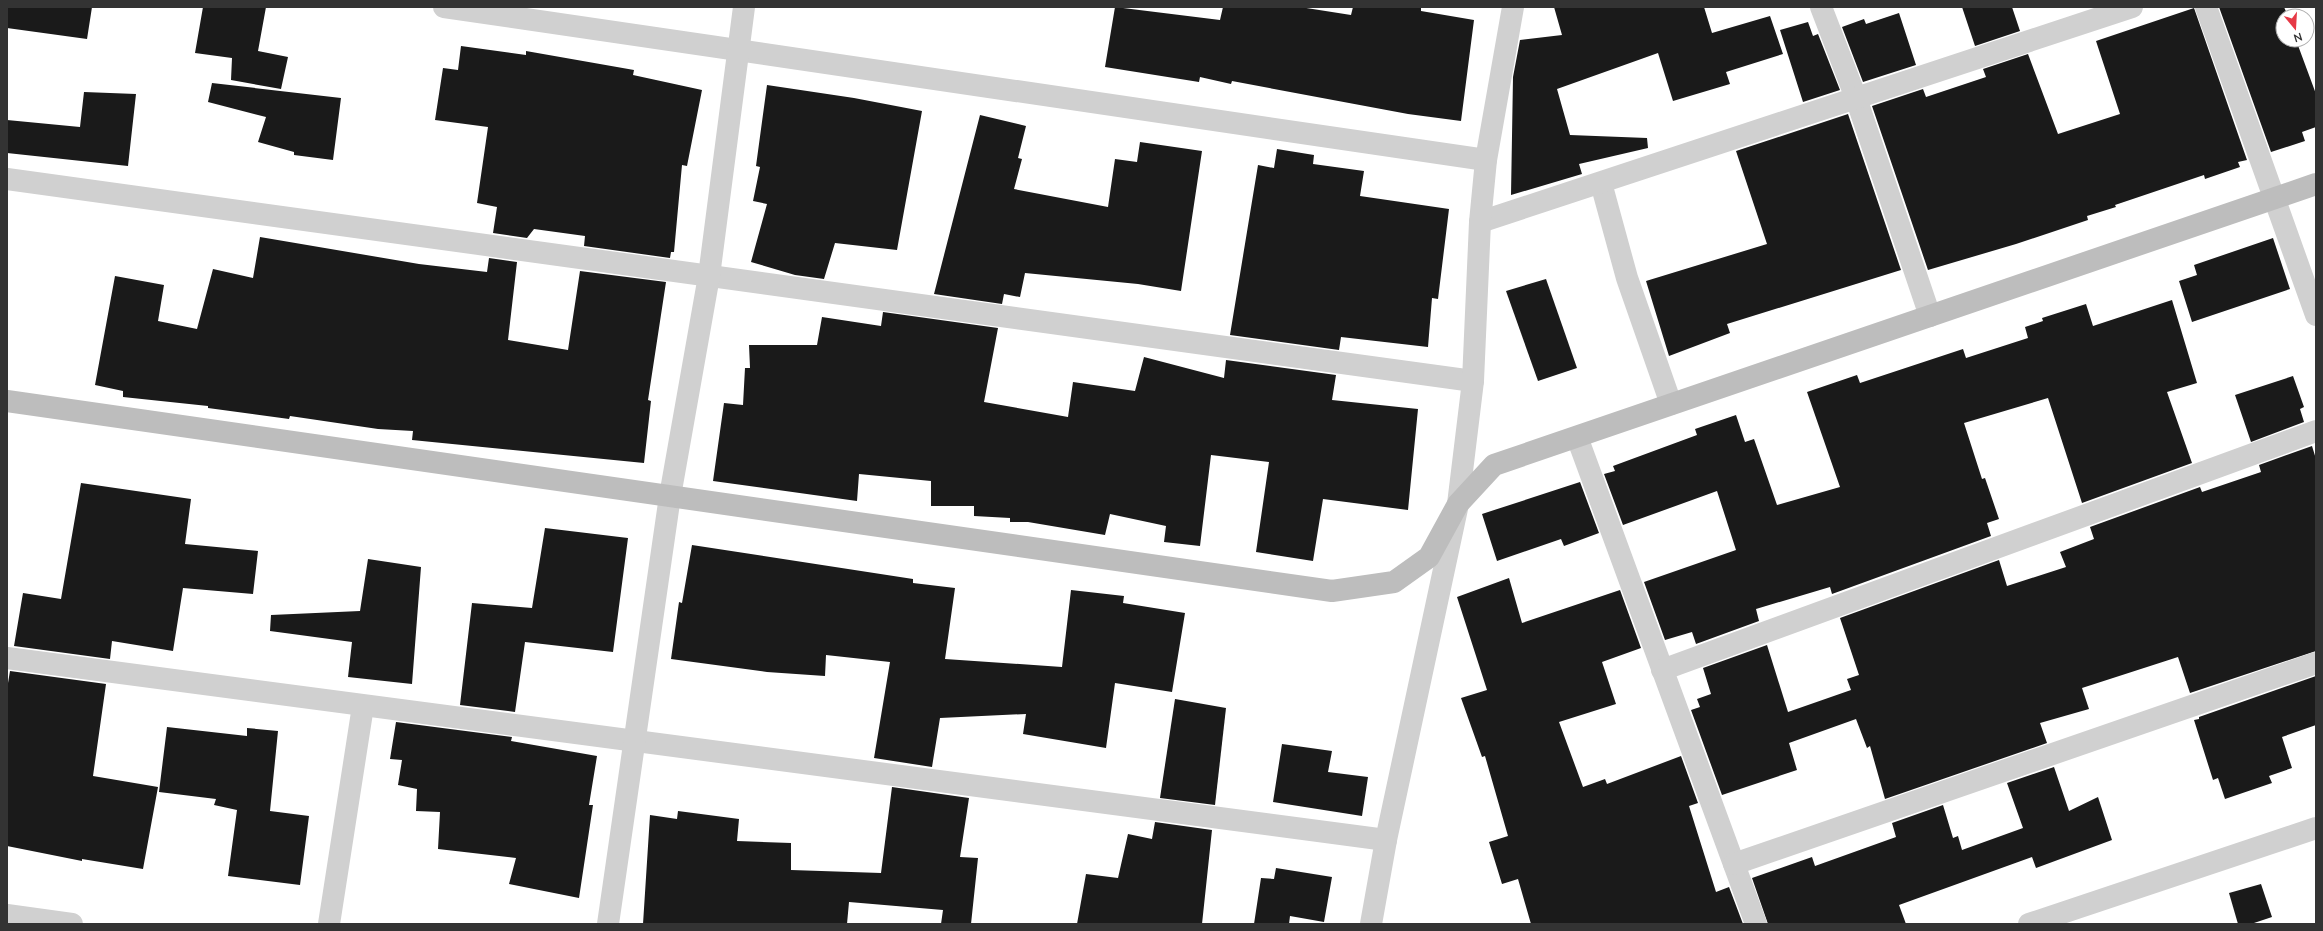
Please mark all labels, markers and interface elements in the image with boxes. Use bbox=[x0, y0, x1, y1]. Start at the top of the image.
north arrow bbox=[2275, 8, 2315, 48]
text: N bbox=[2292, 30, 2304, 45]

